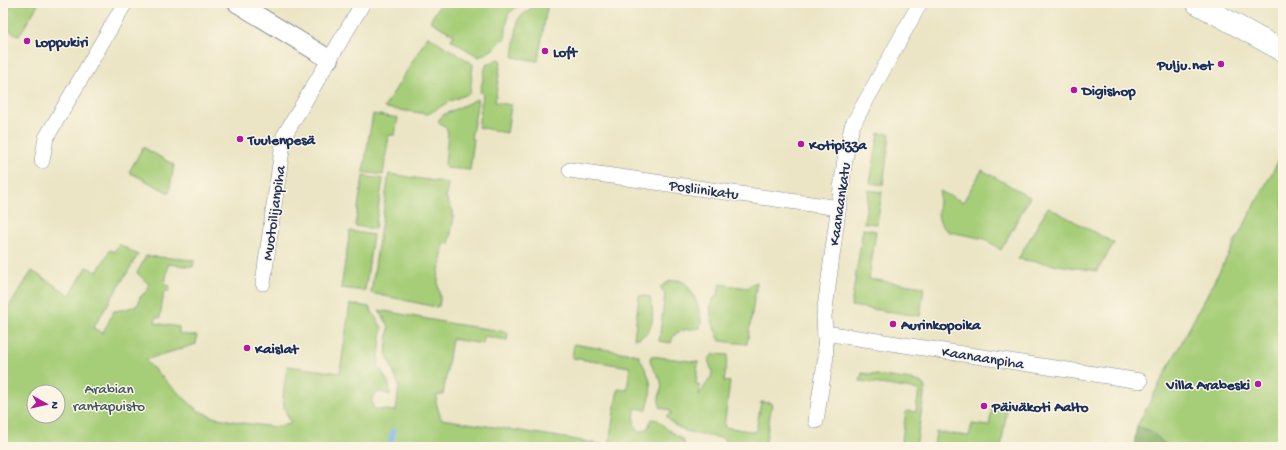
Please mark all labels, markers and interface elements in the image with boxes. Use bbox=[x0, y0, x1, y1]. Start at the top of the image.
place label: Loppukiri bbox=[35, 34, 89, 52]
marker: Loppukiri bbox=[22, 36, 32, 46]
place label: Loft bbox=[553, 44, 579, 62]
marker: Loft bbox=[540, 46, 550, 56]
place label: Pulju.net bbox=[1156, 57, 1215, 75]
marker: Pulju.net bbox=[1216, 59, 1226, 69]
place label: Digishop bbox=[1080, 83, 1136, 101]
marker: Digishop bbox=[1069, 85, 1079, 95]
place label: Tuulenpesä bbox=[247, 132, 316, 150]
marker: Tuulenpesä bbox=[235, 134, 245, 144]
place label: Kotipizza bbox=[808, 137, 867, 155]
marker: Kotipizza bbox=[796, 139, 806, 149]
street label: Kaanaankatu bbox=[826, 161, 856, 247]
street label: Muotoilijanpiha bbox=[259, 164, 291, 262]
street label: Posliinikatu bbox=[667, 177, 740, 205]
place label: Aurinkopoika bbox=[900, 317, 981, 335]
marker: Aurinkopoika bbox=[888, 319, 898, 329]
place label: Kaislat bbox=[254, 341, 300, 359]
marker: Kaislat bbox=[242, 343, 252, 353]
street label: Kaanaanpiha bbox=[940, 344, 1026, 374]
place label: Villa Arabeski bbox=[1165, 377, 1250, 395]
marker: Villa Arabeski bbox=[1253, 379, 1263, 389]
park label: Arabian rantapuisto bbox=[73, 381, 145, 416]
north arrow bbox=[26, 384, 66, 424]
place label: Päiväkoti Aalto bbox=[991, 399, 1089, 417]
text: N bbox=[47, 401, 60, 410]
marker: Päiväkoti Aalto bbox=[979, 401, 989, 411]

